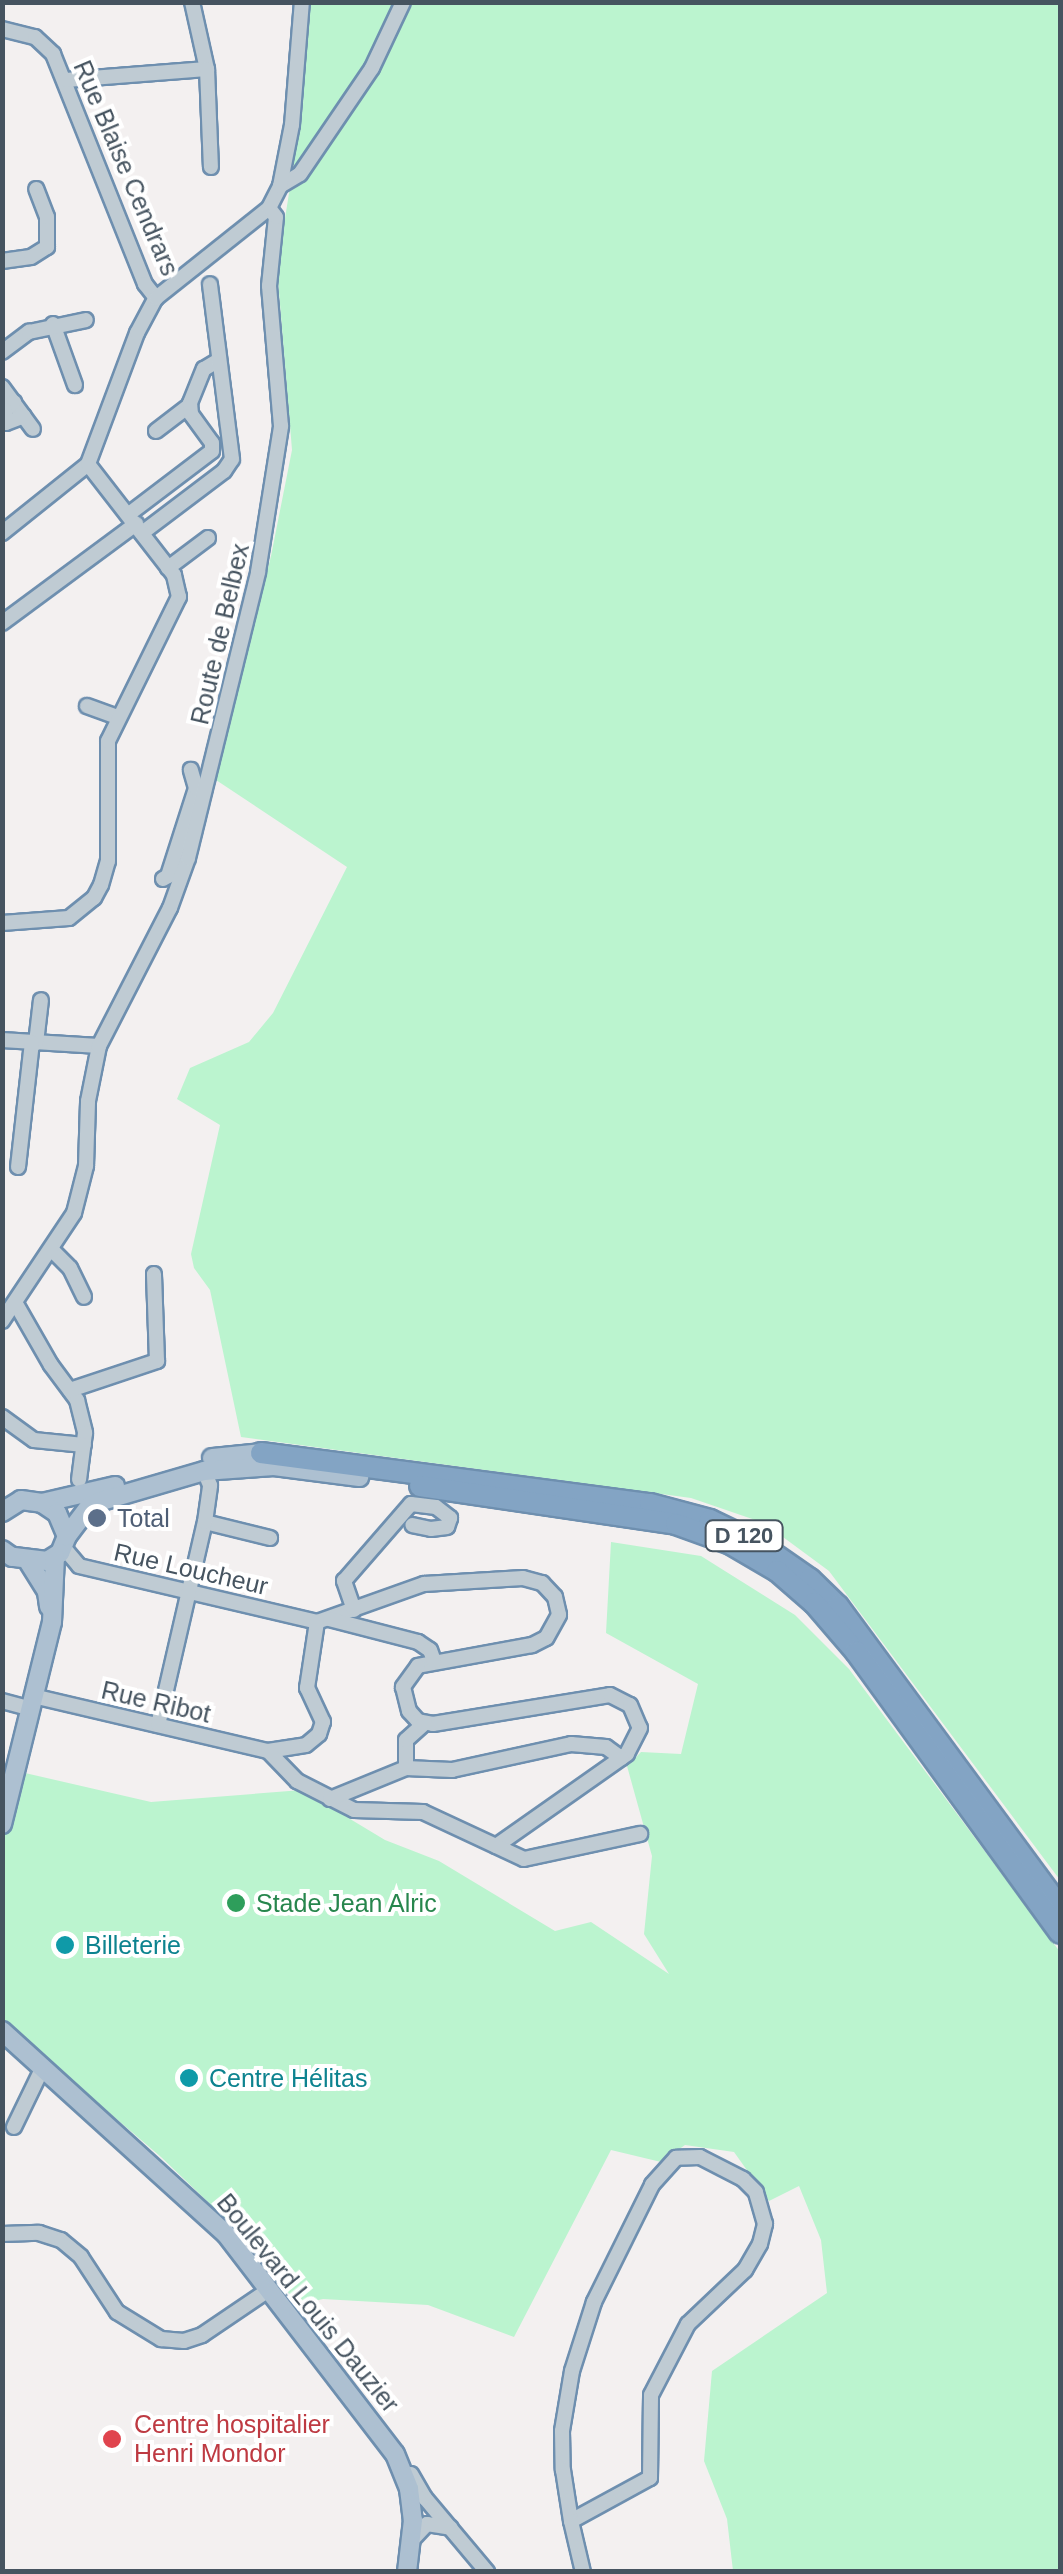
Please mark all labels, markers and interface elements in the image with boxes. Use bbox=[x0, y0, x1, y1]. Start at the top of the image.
street label: Rue Blaise Cendrars bbox=[67, 56, 185, 280]
street label: Route de Belbex bbox=[185, 541, 255, 727]
place label: Total bbox=[117, 1503, 170, 1533]
marker: Total bbox=[86, 1507, 108, 1529]
road number: D 120 bbox=[704, 1519, 784, 1553]
street label: Rue Loucheur bbox=[111, 1537, 271, 1601]
street label: Rue Ribot bbox=[98, 1675, 214, 1729]
place label: Stade Jean Alric bbox=[256, 1888, 438, 1918]
marker: Stade Jean Alric bbox=[225, 1892, 247, 1914]
place label: Billeterie bbox=[85, 1930, 181, 1960]
marker: Billeterie bbox=[54, 1934, 76, 1956]
place label: Centre Hélitas bbox=[209, 2063, 367, 2093]
marker: Centre Hélitas bbox=[178, 2067, 200, 2089]
street label: Boulevard Louis Dauzier bbox=[211, 2188, 405, 2418]
place label: Centre hospitalier Henri Mondor bbox=[134, 2410, 330, 2469]
marker: Centre hospitalier Henri Mondor bbox=[99, 2426, 125, 2452]

